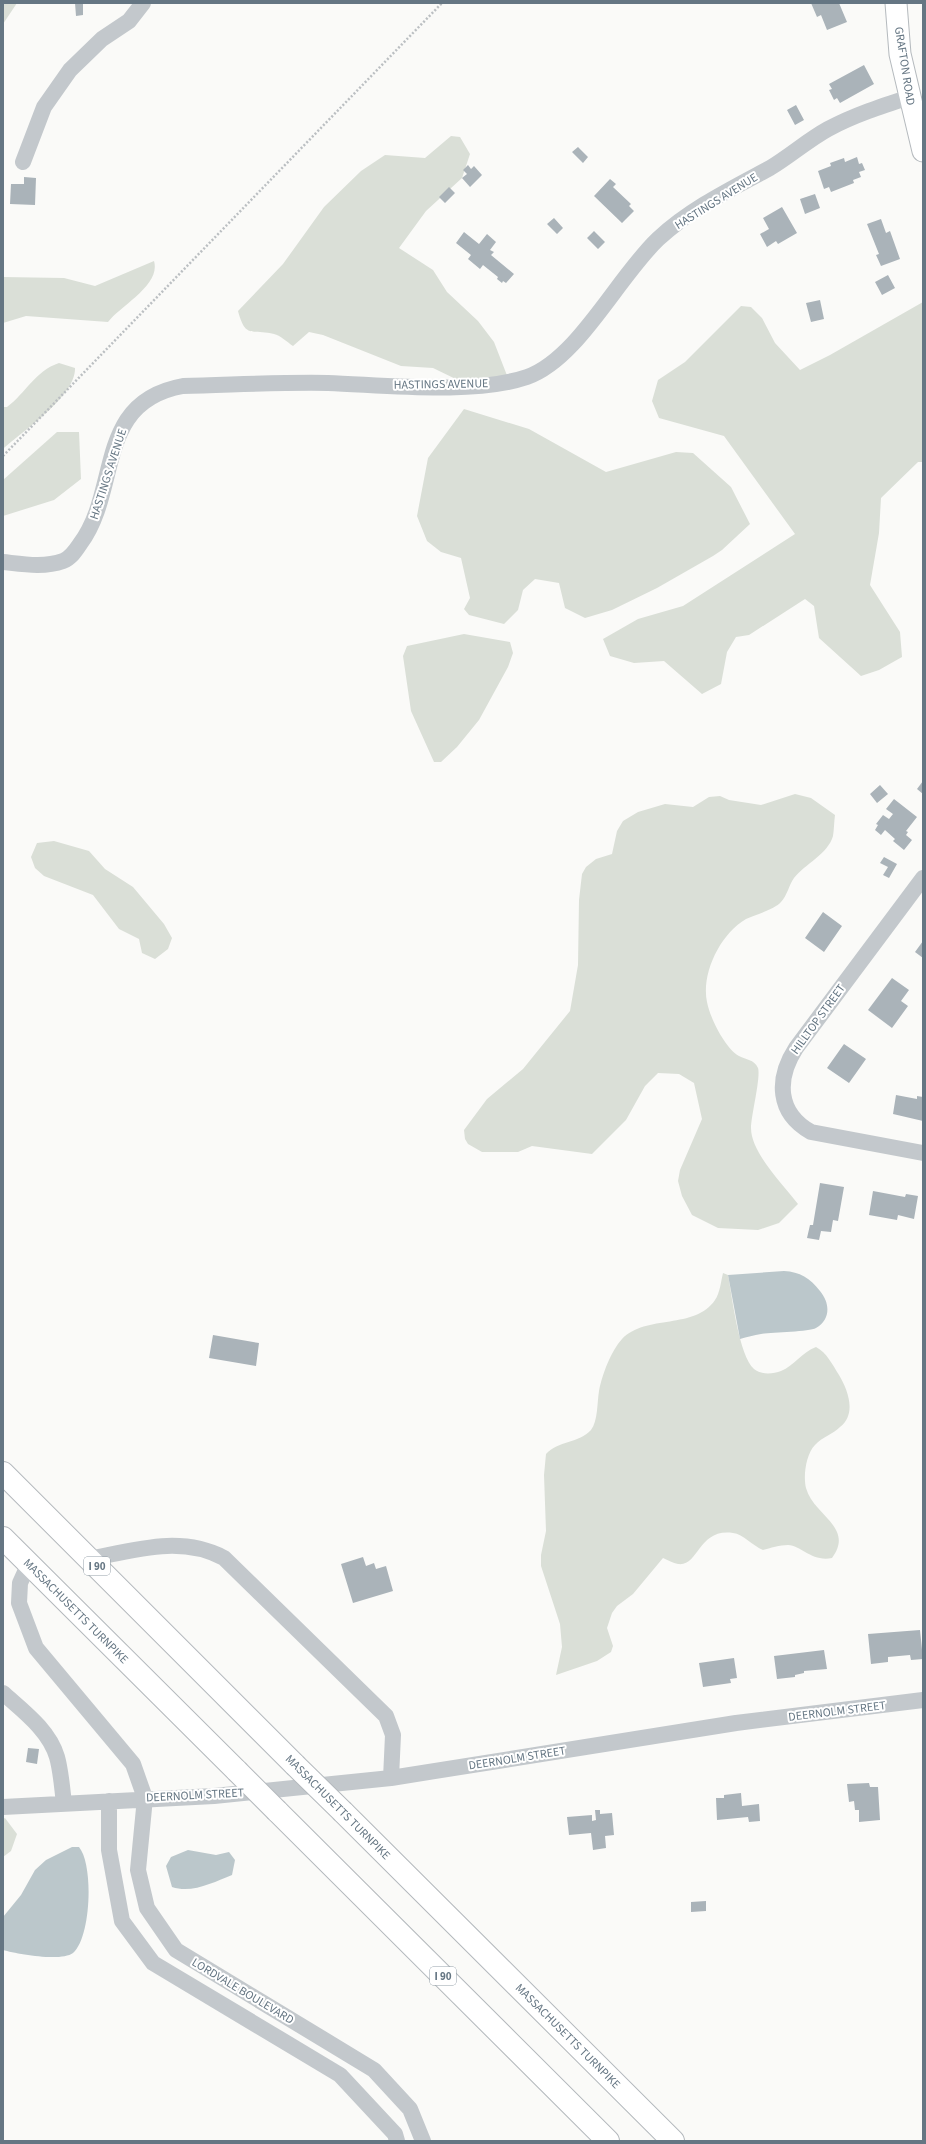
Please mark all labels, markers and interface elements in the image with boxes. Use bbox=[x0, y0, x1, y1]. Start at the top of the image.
street label: GRAFTON ROAD bbox=[890, 25, 919, 107]
street label: HASTINGS AVENUE bbox=[672, 169, 761, 234]
street label: HASTINGS AVENUE bbox=[393, 375, 489, 394]
street label: HASTINGS AVENUE bbox=[86, 426, 131, 522]
street label: HILLTOP STREET bbox=[787, 980, 850, 1058]
street label: MASSACHUSETTS TURNPIKE bbox=[19, 1555, 132, 1668]
road number: I 90 bbox=[84, 1557, 110, 1575]
street label: DEERNOLM STREET bbox=[787, 1697, 887, 1726]
street label: DEERNOLM STREET bbox=[467, 1742, 567, 1775]
street label: MASSACHUSETTS TURNPIKE bbox=[281, 1751, 394, 1864]
street label: DEERNOLM STREET bbox=[146, 1784, 245, 1807]
street label: LORDVALE BOULEVARD bbox=[189, 1954, 297, 2029]
road number: I 90 bbox=[430, 1967, 456, 1985]
street label: MASSACHUSETTS TURNPIKE bbox=[511, 1980, 624, 2093]

